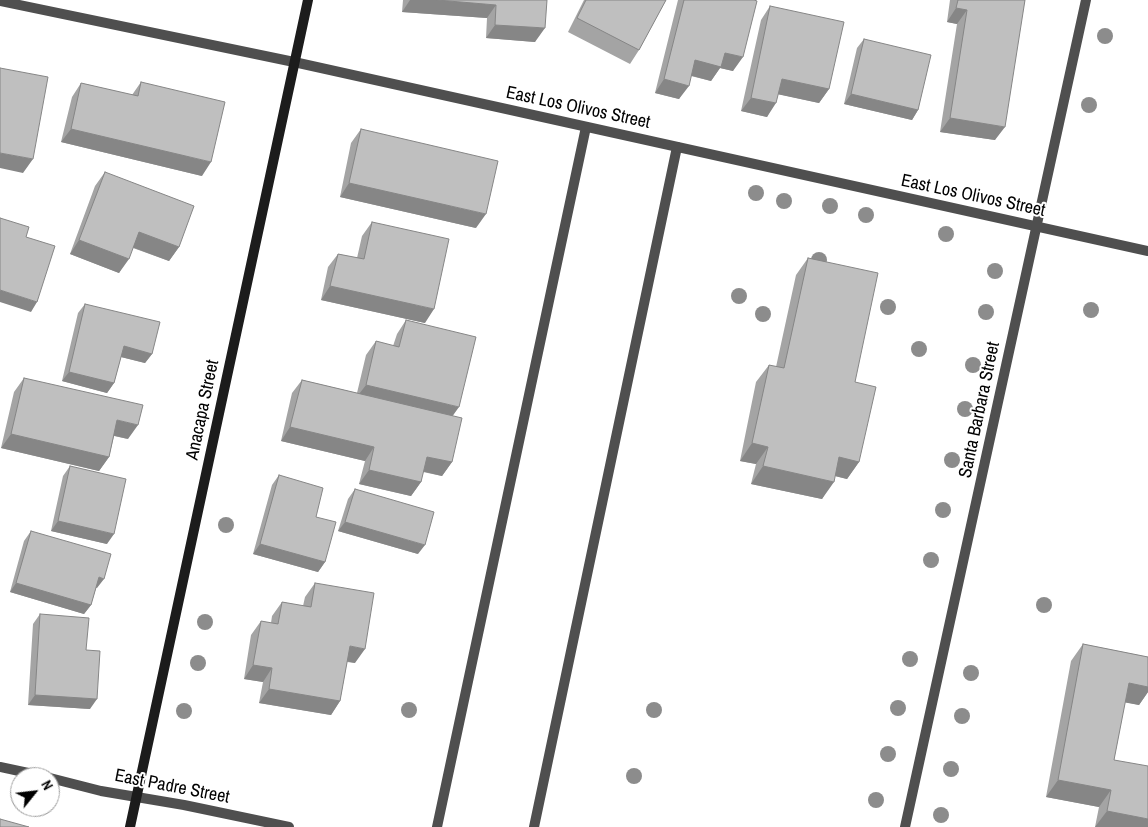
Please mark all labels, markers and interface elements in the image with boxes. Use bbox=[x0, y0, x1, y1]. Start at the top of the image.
street label: East Los Olivos Street bbox=[504, 82, 652, 134]
street label: East Los Olivos Street bbox=[899, 170, 1047, 222]
street label: Santa Barbara Street bbox=[955, 340, 1005, 480]
street label: Anacapa Street bbox=[182, 358, 224, 462]
street label: East Padre Street bbox=[113, 765, 231, 809]
north arrow bbox=[10, 767, 60, 817]
text: N bbox=[37, 777, 57, 793]

